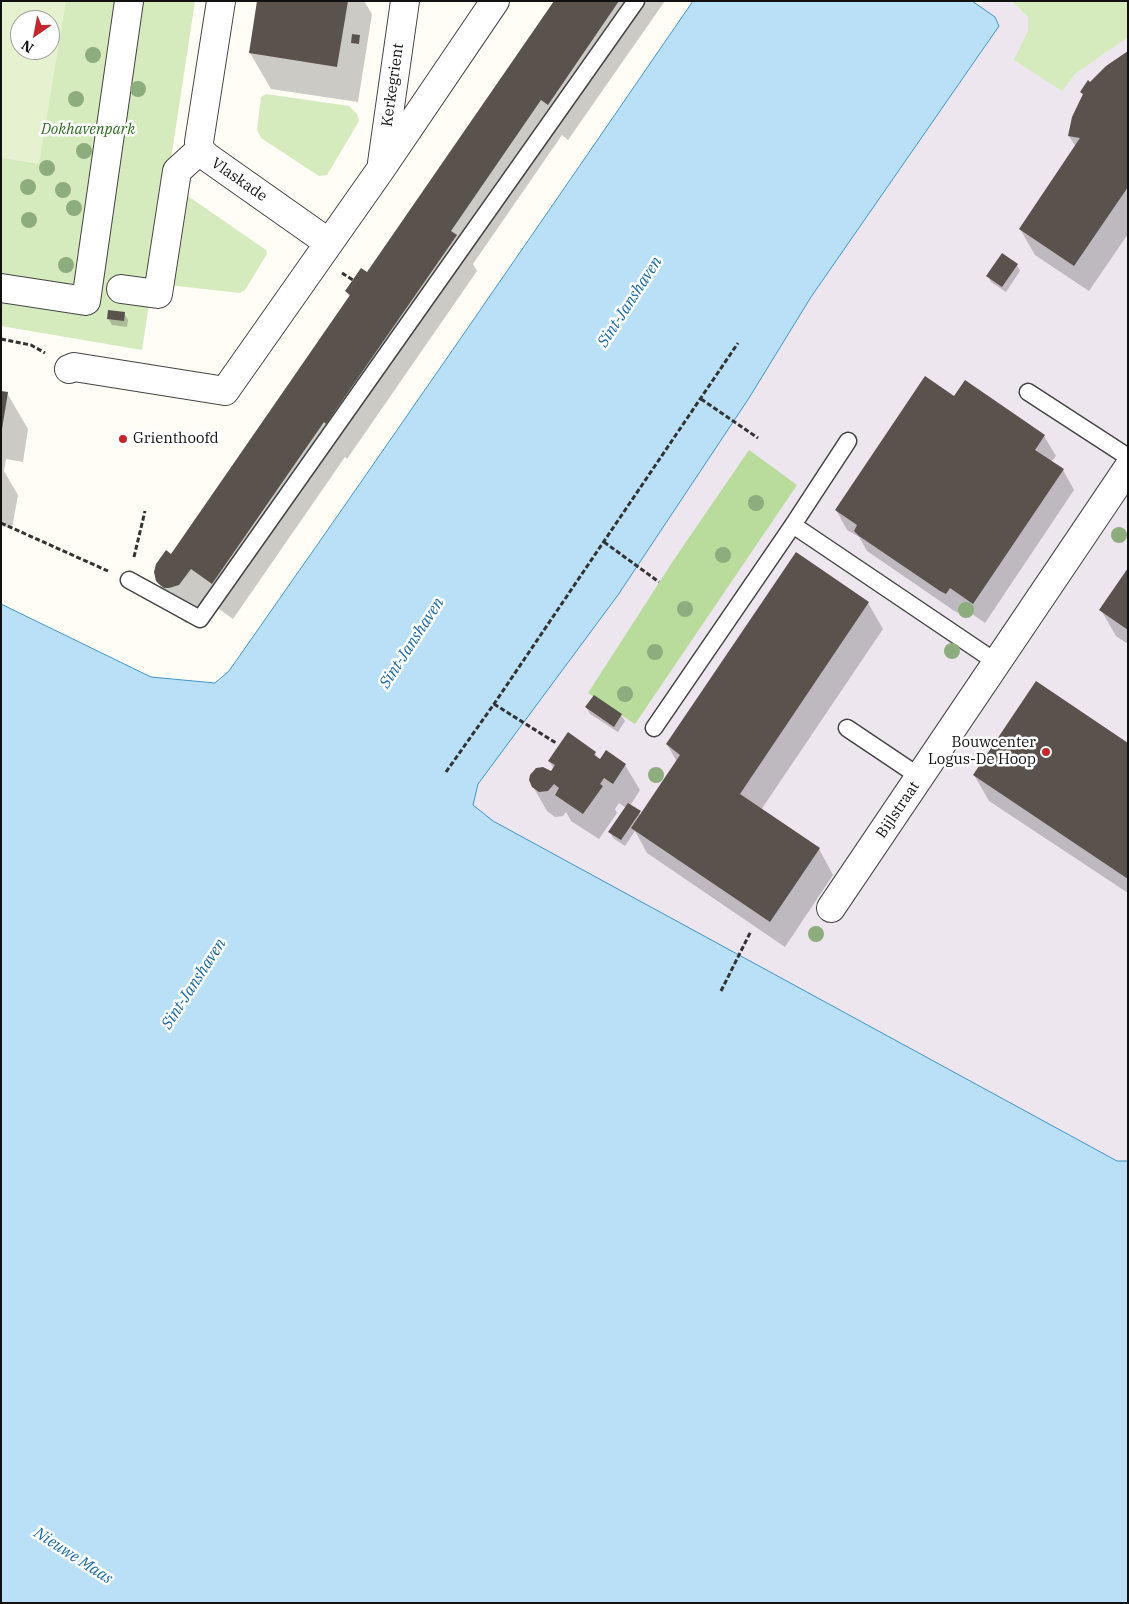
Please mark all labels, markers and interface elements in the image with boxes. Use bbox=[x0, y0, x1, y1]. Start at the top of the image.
north arrow bbox=[10, 10, 60, 60]
text: N bbox=[18, 36, 37, 57]
street label: Kerkegrient bbox=[378, 42, 408, 128]
park label: Dokhavenpark bbox=[41, 121, 135, 139]
street label: Vlaskade bbox=[208, 154, 270, 206]
water label: Sint-Janshaven bbox=[594, 253, 666, 351]
place label: Grienthoofd bbox=[133, 430, 219, 448]
marker: Grienthoofd bbox=[117, 433, 129, 445]
water label: Sint-Janshaven bbox=[376, 594, 448, 692]
place label: Bouwcenter Logus-De Hoop bbox=[928, 734, 1036, 769]
marker: Bouwcenter Logus-De Hoop bbox=[1040, 746, 1052, 758]
street label: Bijlstraat bbox=[873, 778, 923, 842]
water label: Sint-Janshaven bbox=[158, 935, 230, 1033]
water label: Nieuwe Maas bbox=[30, 1523, 116, 1589]

